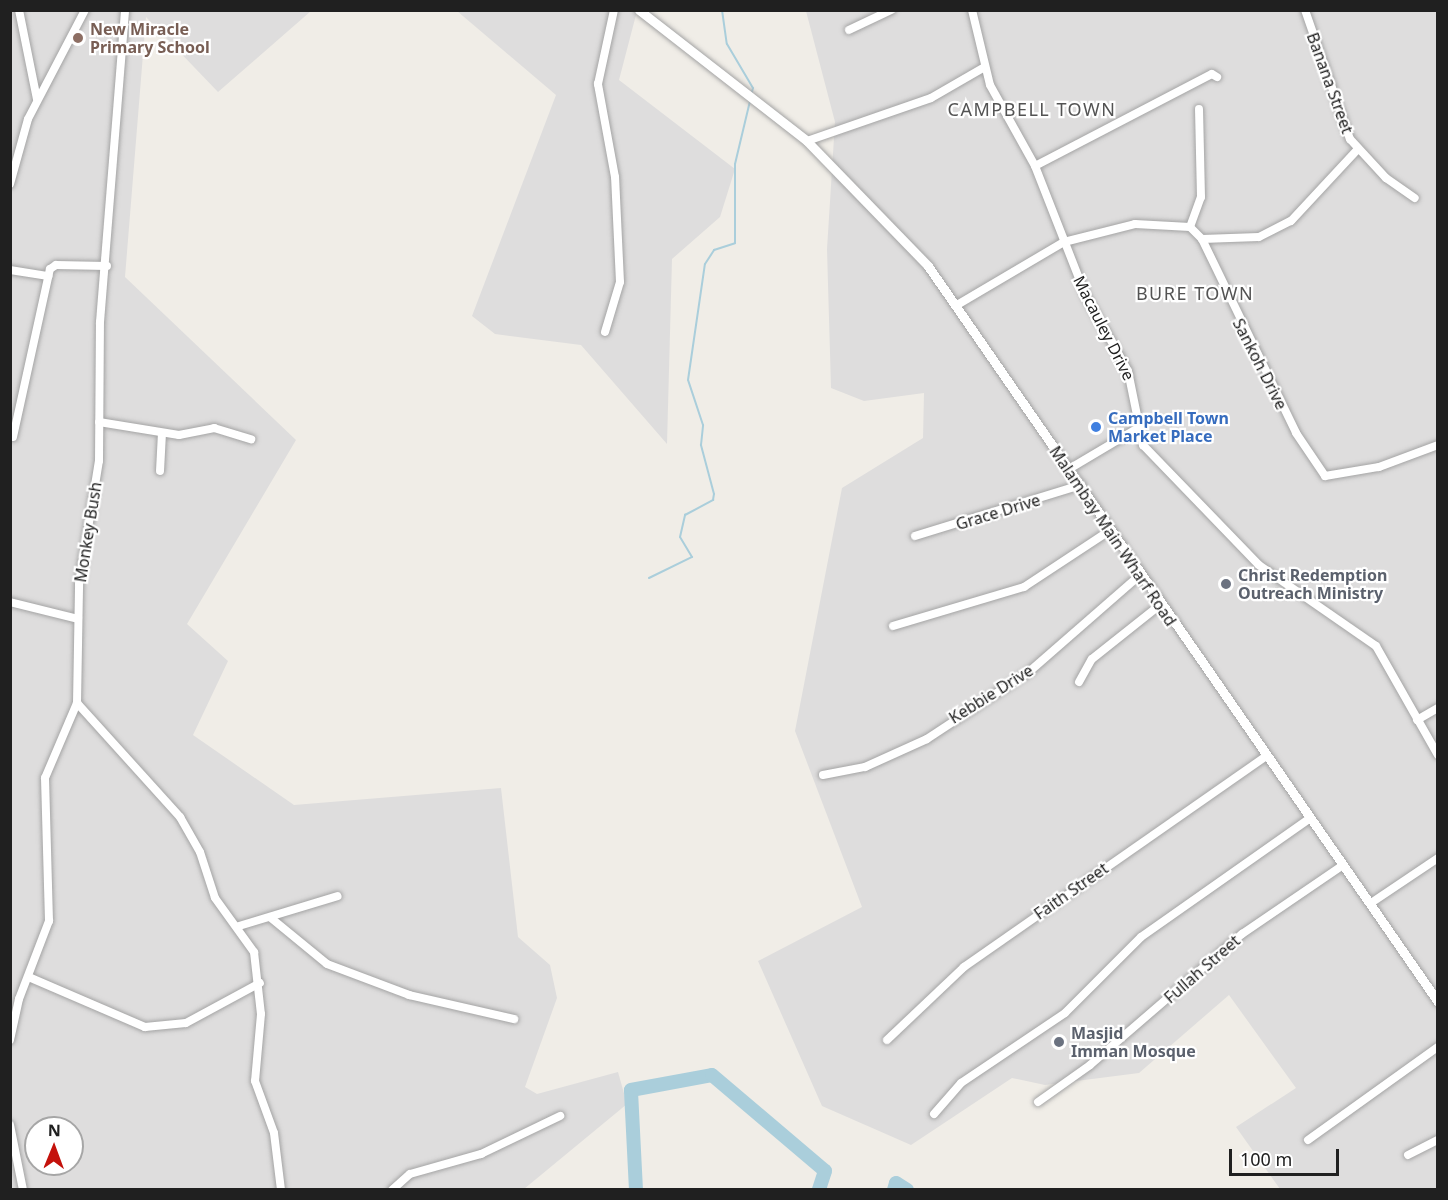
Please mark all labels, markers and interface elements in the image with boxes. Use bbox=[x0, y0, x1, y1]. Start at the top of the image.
place label: New Miracle Primary School bbox=[90, 19, 210, 57]
street label: Banana Street bbox=[1303, 30, 1357, 136]
marker: New Miracle Primary School bbox=[71, 31, 85, 45]
district label: CAMPBELL TOWN bbox=[948, 98, 1116, 120]
street label: Macauley Drive bbox=[1069, 273, 1139, 383]
district label: BURE TOWN bbox=[1136, 282, 1254, 304]
street label: Sankoh Drive bbox=[1229, 315, 1291, 413]
place label: Campbell Town Market Place bbox=[1108, 408, 1229, 446]
marker: Campbell Town Market Place bbox=[1089, 420, 1103, 434]
street label: Malambay Main Wharf Road bbox=[1046, 442, 1180, 630]
street label: Monkey Bush bbox=[71, 480, 105, 584]
street label: Grace Drive bbox=[953, 490, 1043, 534]
place label: Christ Redemption Outreach Ministry bbox=[1238, 565, 1387, 603]
marker: Christ Redemption Outreach Ministry bbox=[1219, 577, 1233, 591]
street label: Kebbie Drive bbox=[945, 661, 1037, 727]
street label: Faith Street bbox=[1030, 858, 1112, 924]
street label: Fullah Street bbox=[1160, 931, 1244, 1007]
place label: Masjid Imman Mosque bbox=[1071, 1023, 1196, 1061]
marker: Masjid Imman Mosque bbox=[1052, 1035, 1066, 1049]
north arrow bbox=[24, 1116, 84, 1176]
text: N bbox=[48, 1119, 61, 1141]
scale bar bbox=[1232, 1137, 1342, 1175]
text: 100 m bbox=[1240, 1147, 1292, 1171]

